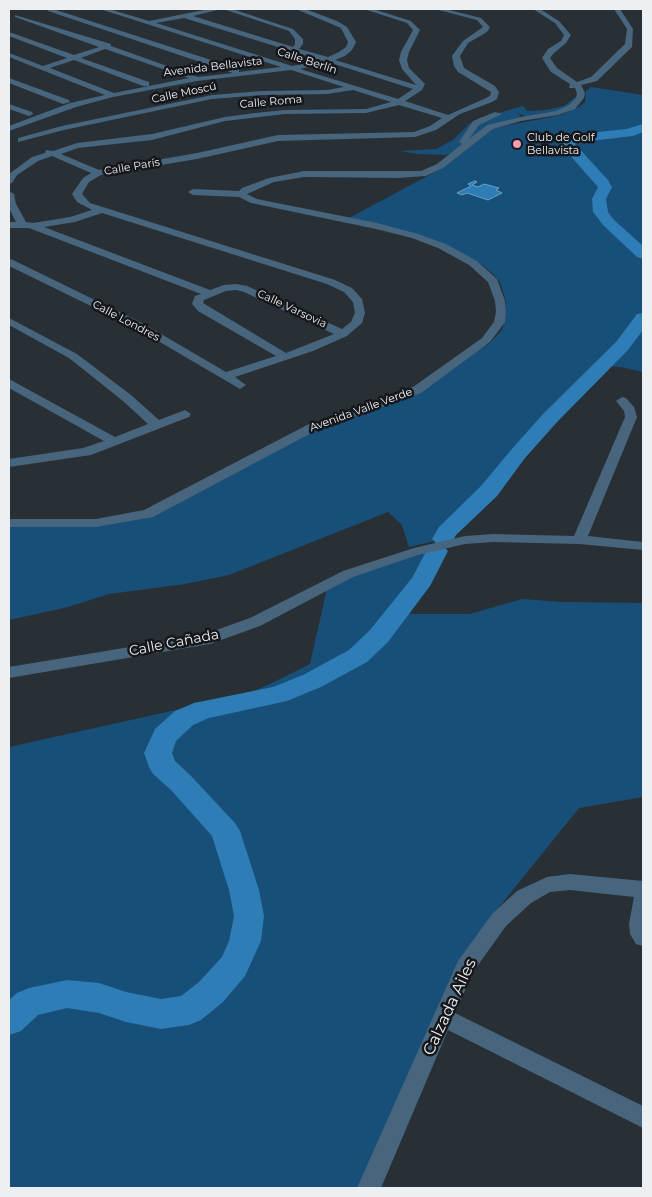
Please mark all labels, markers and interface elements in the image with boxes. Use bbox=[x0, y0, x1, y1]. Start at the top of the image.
street label: Calle Berlín bbox=[275, 45, 339, 77]
street label: Avenida Bellavista bbox=[163, 54, 263, 80]
street label: Calle Moscú bbox=[150, 80, 218, 106]
street label: Calle Roma bbox=[239, 93, 303, 111]
place label: Club de Golf Bellavista bbox=[527, 131, 595, 157]
marker: Club de Golf Bellavista bbox=[511, 138, 523, 150]
street label: Calle París bbox=[103, 156, 161, 178]
street label: Calle Varsovia bbox=[255, 287, 329, 331]
street label: Calle Londres bbox=[90, 298, 162, 344]
street label: Avenida Valle Verde bbox=[308, 385, 414, 435]
street label: Calle Cañada bbox=[128, 626, 220, 660]
street label: Calzada Ailes bbox=[419, 956, 481, 1058]

